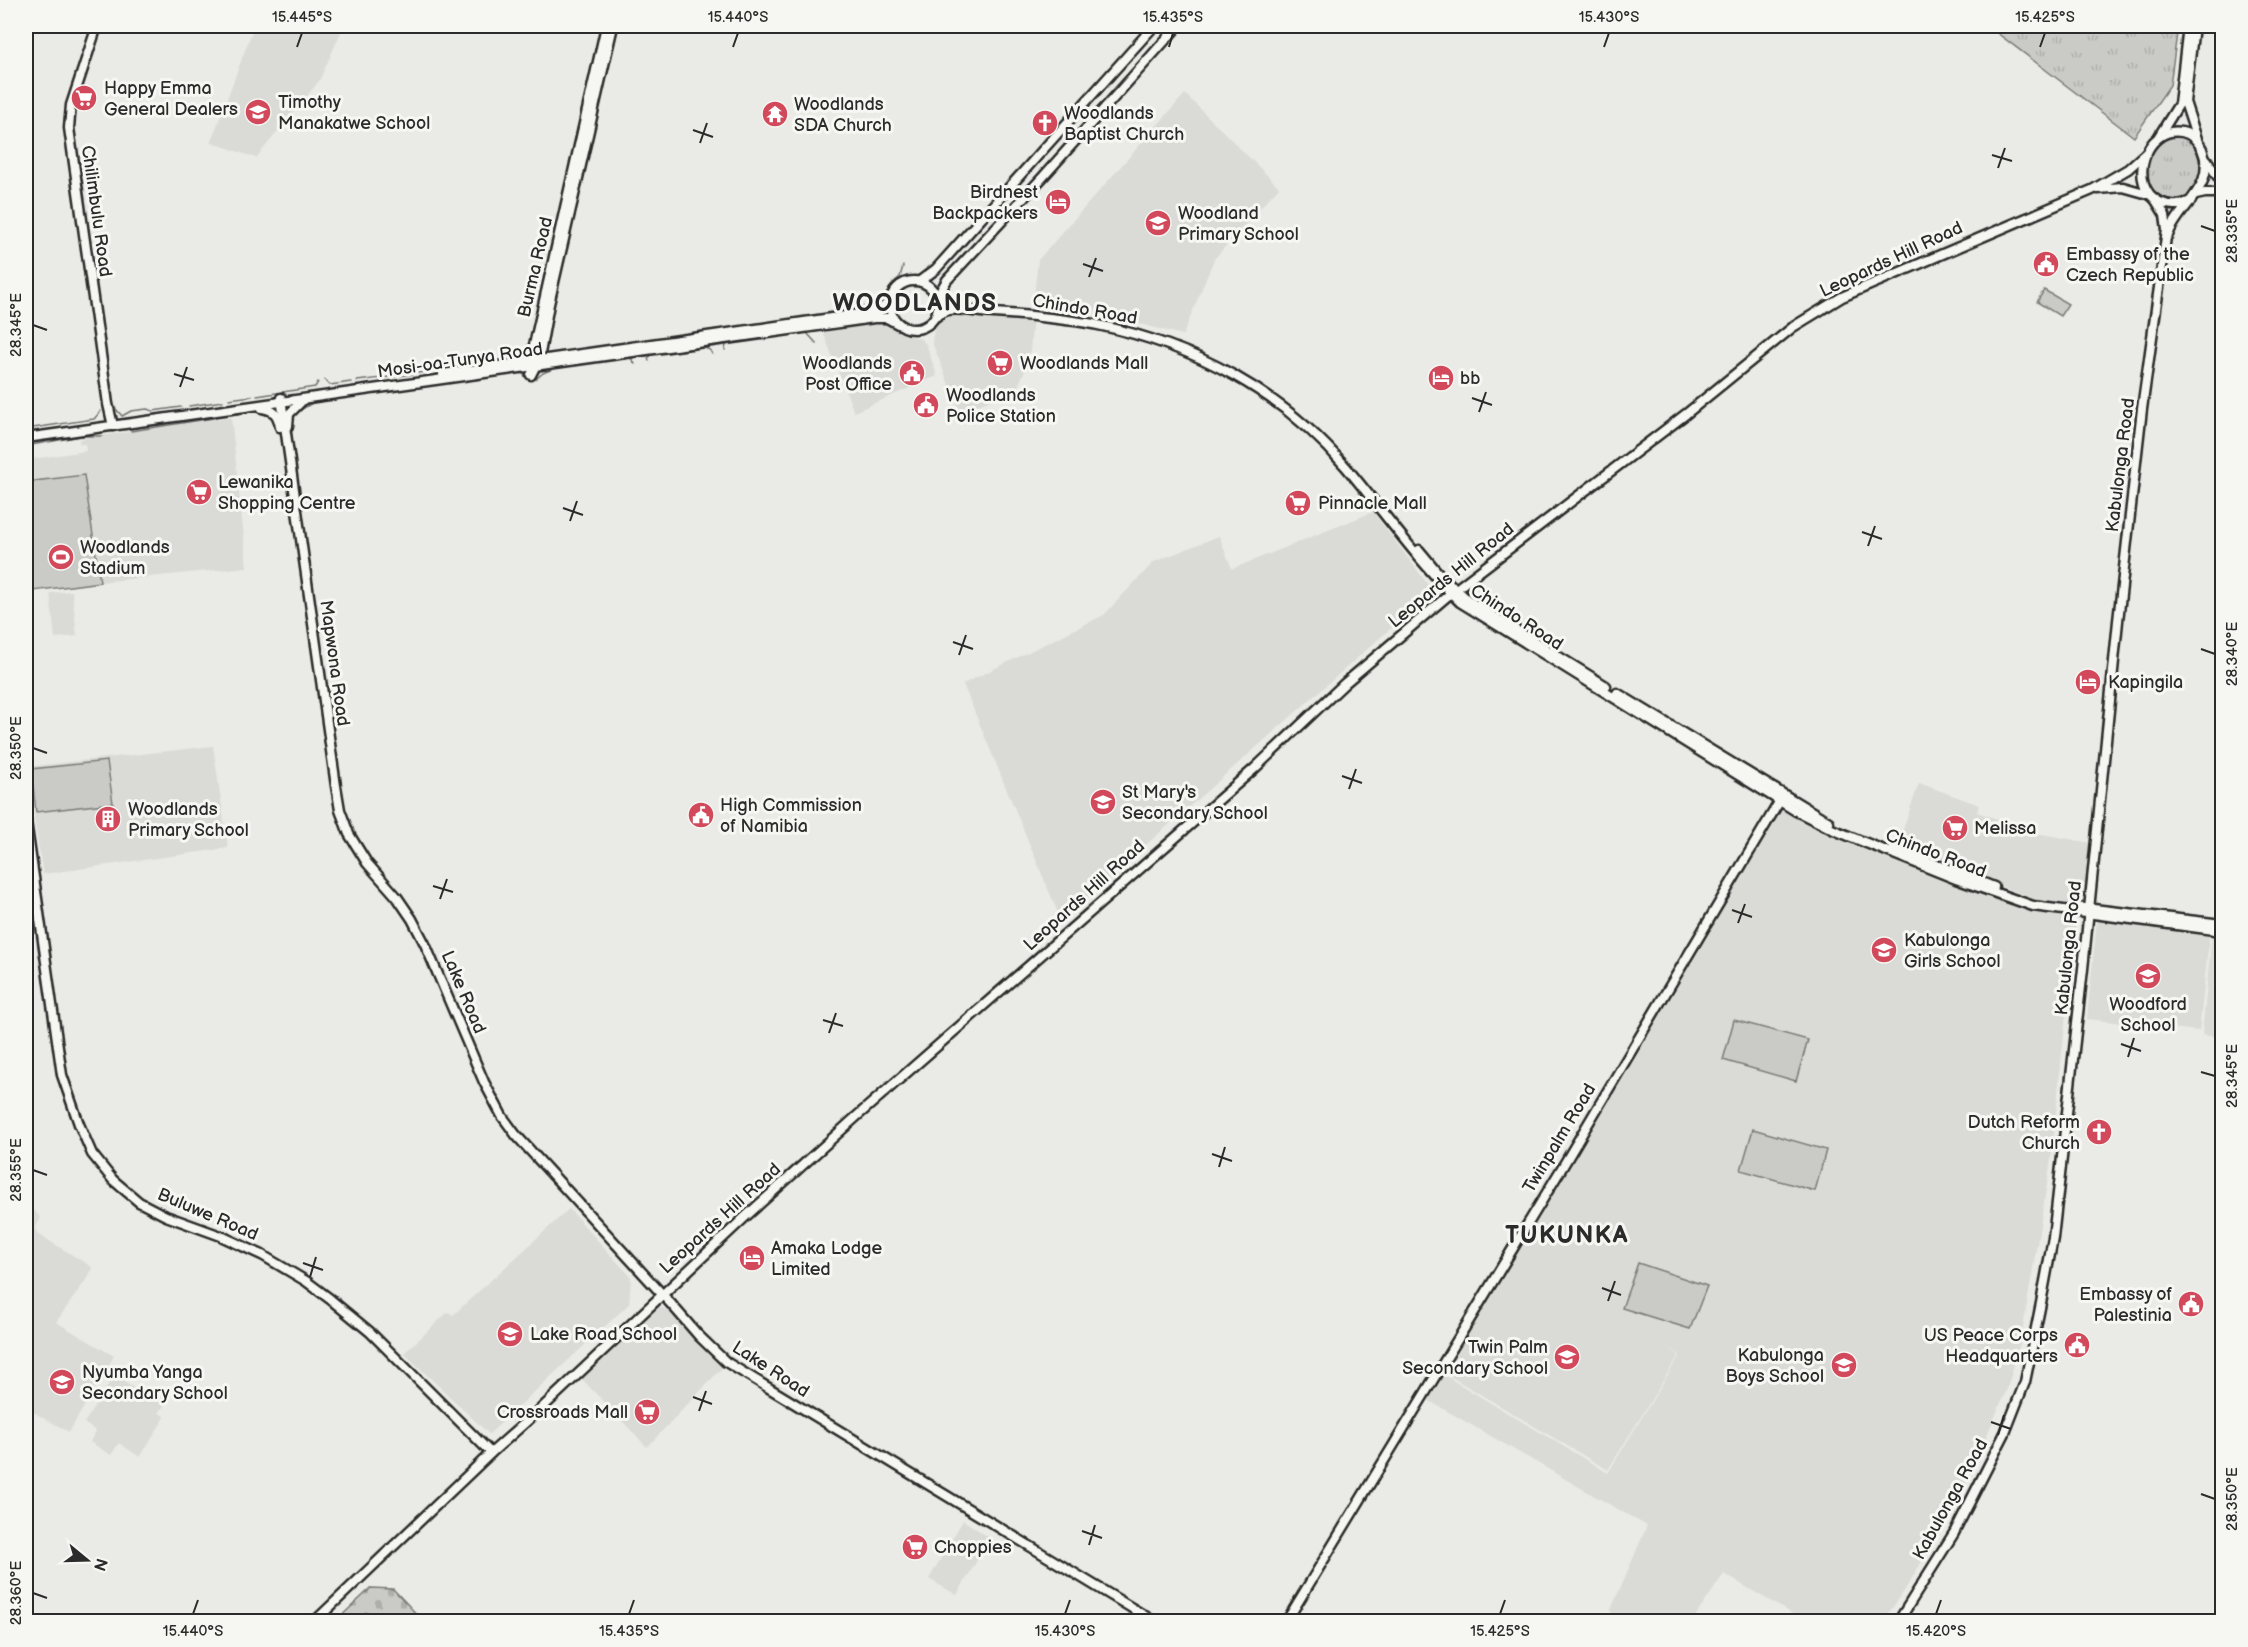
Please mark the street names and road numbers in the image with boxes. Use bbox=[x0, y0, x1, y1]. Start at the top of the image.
street label: Chilimbulu Road bbox=[77, 144, 116, 278]
street label: Burma Road bbox=[514, 215, 557, 319]
street label: Leopards Hill Road bbox=[1816, 217, 1966, 302]
street label: Chindo Road bbox=[1031, 290, 1139, 329]
street label: Mosi-oa-Tunya Road bbox=[376, 338, 544, 383]
street label: Kabulonga Road bbox=[2102, 397, 2139, 533]
street label: Leopards Hill Road bbox=[1384, 518, 1518, 632]
street label: Chindo Road bbox=[1467, 580, 1567, 655]
street label: Mapwona Road bbox=[315, 599, 354, 727]
street label: Chindo Road bbox=[1883, 825, 1989, 882]
street label: Leopards Hill Road bbox=[1020, 836, 1149, 955]
street label: Kabulonga Road bbox=[2051, 880, 2086, 1016]
street label: Lake Road bbox=[437, 948, 490, 1037]
street label: Twinpalm Road bbox=[1519, 1080, 1600, 1197]
street label: Leopards Hill Road bbox=[656, 1159, 785, 1278]
street label: Buluwe Road bbox=[154, 1184, 261, 1245]
street label: Lake Road bbox=[728, 1337, 813, 1402]
street label: Kabulonga Road bbox=[1909, 1435, 1992, 1563]

